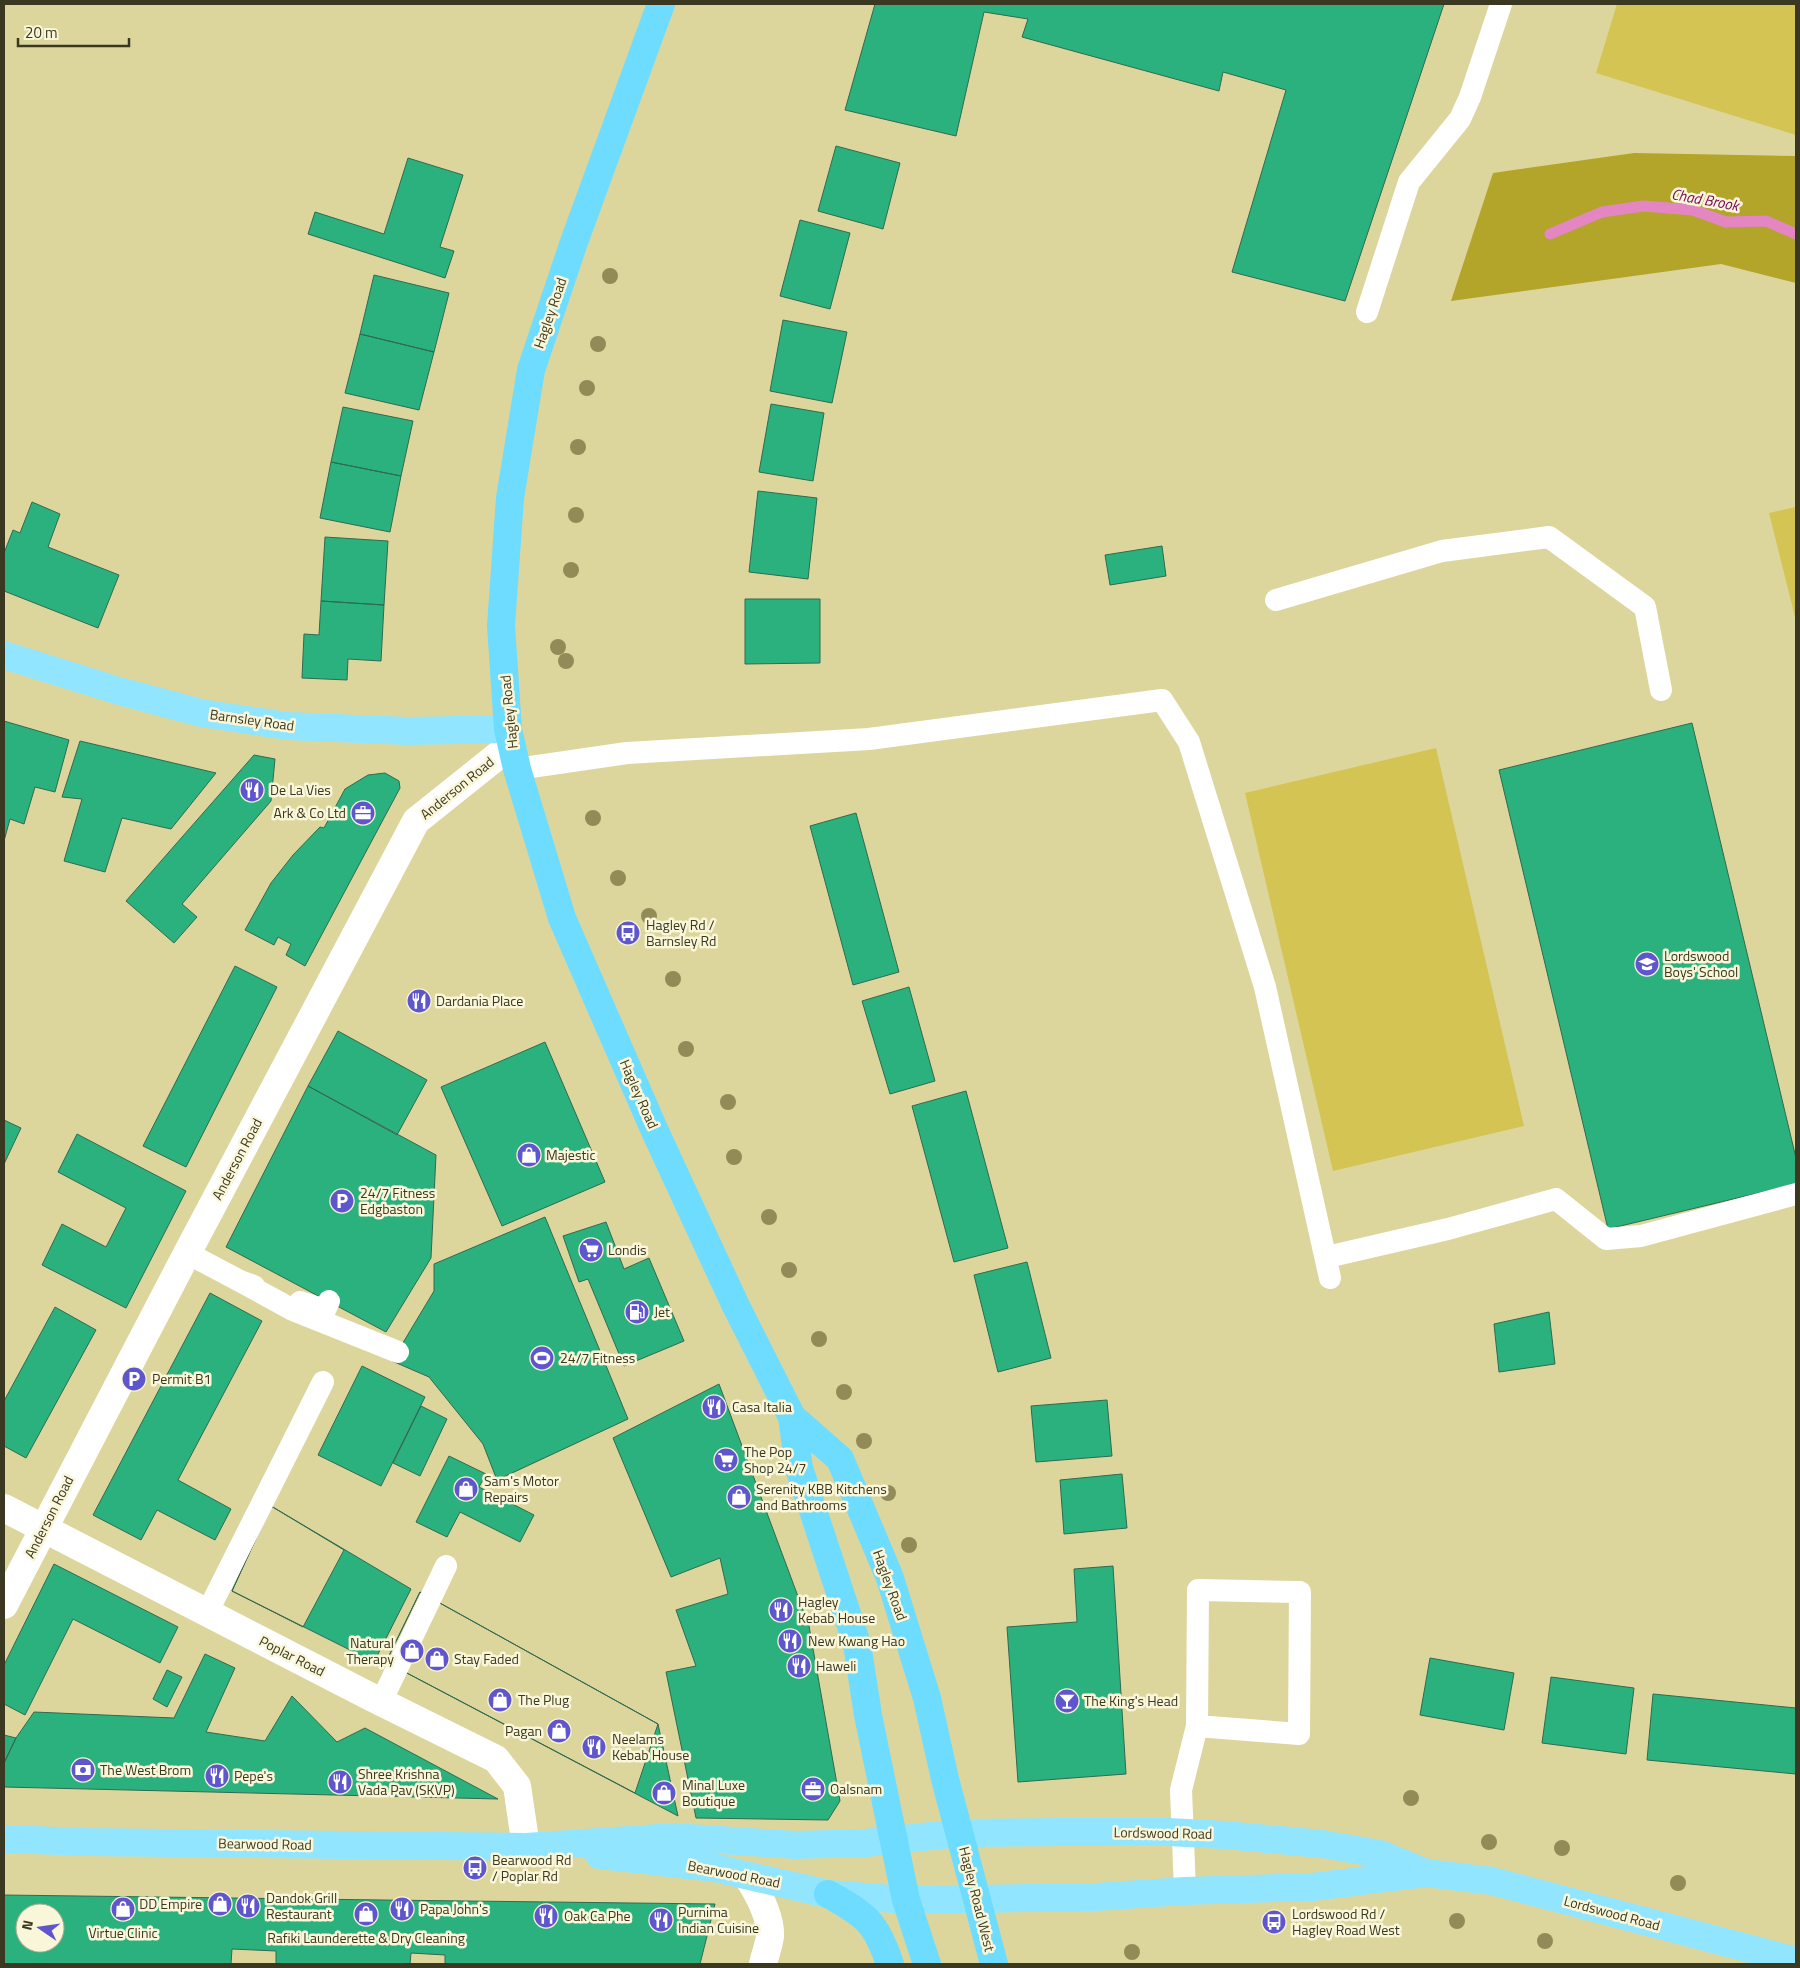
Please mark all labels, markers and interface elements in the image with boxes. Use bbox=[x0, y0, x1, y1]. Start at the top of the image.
scale bar bbox=[18, 15, 129, 47]
text: 20 m bbox=[25, 21, 58, 44]
water label: Chad Brook bbox=[1670, 182, 1743, 217]
street label: Hagley Road bbox=[528, 274, 572, 351]
street label: Hagley Road bbox=[494, 674, 523, 750]
street label: Barnsley Road bbox=[209, 703, 296, 736]
street label: Anderson Road bbox=[415, 751, 498, 824]
restaurant icon: De La Vies bbox=[239, 777, 265, 803]
place label: De La Vies bbox=[270, 779, 331, 800]
office icon: Ark & Co Ltd bbox=[350, 800, 376, 826]
place label: Ark & Co Ltd bbox=[274, 802, 346, 823]
place label: Hagley Rd / Barnsley Rd bbox=[646, 914, 716, 951]
bus stop icon: Hagley Rd / Barnsley Rd bbox=[615, 920, 641, 946]
place label: Lordswood Boys' School bbox=[1664, 945, 1738, 982]
school or university icon: Lordswood Boys' School bbox=[1634, 951, 1660, 977]
restaurant icon: Dardania Place bbox=[406, 988, 432, 1014]
place label: Dardania Place bbox=[436, 990, 523, 1011]
street label: Hagley Road bbox=[615, 1056, 664, 1132]
street label: Anderson Road bbox=[206, 1114, 267, 1203]
shop icon: Majestic bbox=[516, 1142, 542, 1168]
place label: Majestic bbox=[546, 1144, 596, 1165]
place label: 24/7 Fitness Edgbaston bbox=[360, 1182, 435, 1219]
parking icon: 24/7 Fitness Edgbaston bbox=[329, 1188, 355, 1214]
supermarket icon: Londis bbox=[578, 1237, 604, 1263]
place label: Londis bbox=[608, 1239, 647, 1260]
fuel station icon: Jet bbox=[624, 1299, 650, 1325]
place label: Jet bbox=[654, 1301, 670, 1322]
sports icon: 24/7 Fitness bbox=[529, 1345, 555, 1371]
place label: 24/7 Fitness bbox=[560, 1347, 635, 1368]
parking icon: Permit B1 bbox=[121, 1366, 147, 1392]
place label: Permit B1 bbox=[152, 1368, 211, 1389]
restaurant icon: Casa Italia bbox=[701, 1394, 727, 1420]
place label: Casa Italia bbox=[732, 1396, 792, 1417]
place label: The Pop Shop 24/7 bbox=[744, 1441, 806, 1478]
supermarket icon: The Pop Shop 24/7 bbox=[713, 1447, 739, 1473]
place label: Sam's Motor Repairs bbox=[484, 1470, 559, 1507]
street label: Anderson Road bbox=[19, 1472, 78, 1562]
shop icon: Sam's Motor Repairs bbox=[453, 1476, 479, 1502]
place label: Serenity KBB Kitchens and Bathrooms bbox=[756, 1478, 887, 1515]
shop icon: Serenity KBB Kitchens and Bathrooms bbox=[726, 1484, 752, 1510]
street label: Hagley Road bbox=[868, 1546, 913, 1623]
place label: Hagley Kebab House bbox=[798, 1591, 875, 1628]
restaurant icon: Hagley Kebab House bbox=[768, 1597, 794, 1623]
restaurant icon: New Kwang Hao bbox=[777, 1628, 803, 1654]
street label: Poplar Road bbox=[256, 1630, 329, 1681]
place label: New Kwang Hao bbox=[808, 1630, 905, 1651]
place label: Natural Therapy bbox=[346, 1632, 394, 1669]
shop icon: Natural Therapy bbox=[399, 1638, 425, 1664]
shop icon: Stay Faded bbox=[424, 1646, 450, 1672]
place label: Stay Faded bbox=[454, 1648, 519, 1669]
restaurant icon: Haweli bbox=[786, 1653, 812, 1679]
place label: Haweli bbox=[816, 1655, 856, 1676]
shop icon: The Plug bbox=[487, 1687, 513, 1713]
bar icon: The King's Head bbox=[1054, 1688, 1080, 1714]
place label: The Plug bbox=[518, 1689, 569, 1710]
place label: The King's Head bbox=[1084, 1690, 1178, 1711]
shop icon: Pagan bbox=[546, 1718, 572, 1744]
place label: Pagan bbox=[505, 1720, 542, 1741]
place label: Neelams Kebab House bbox=[612, 1728, 689, 1765]
restaurant icon: Neelams Kebab House bbox=[581, 1734, 607, 1760]
bank icon: The West Brom bbox=[70, 1757, 96, 1783]
place label: The West Brom bbox=[100, 1759, 191, 1780]
restaurant icon: Pepe's bbox=[204, 1763, 230, 1789]
place label: Shree Krishna Vada Pav (SKVP) bbox=[358, 1763, 455, 1800]
place label: Pepe's bbox=[234, 1765, 273, 1786]
restaurant icon: Shree Krishna Vada Pav (SKVP) bbox=[327, 1769, 353, 1795]
place label: Minal Luxe Boutique bbox=[682, 1774, 745, 1811]
office icon: Oalsnam bbox=[800, 1776, 826, 1802]
place label: Oalsnam bbox=[830, 1778, 882, 1799]
shop icon: Minal Luxe Boutique bbox=[651, 1780, 677, 1806]
street label: Lordswood Road bbox=[1113, 1821, 1213, 1844]
street label: Bearwood Road bbox=[218, 1832, 312, 1855]
street label: Hagley Road West bbox=[954, 1844, 1001, 1954]
place label: Bearwood Rd / Poplar Rd bbox=[492, 1849, 571, 1886]
street label: Bearwood Road bbox=[686, 1854, 782, 1893]
bus stop icon: Bearwood Rd / Poplar Rd bbox=[462, 1855, 488, 1881]
place label: Dandok Grill Restaurant bbox=[266, 1887, 337, 1924]
street label: Lordswood Road bbox=[1562, 1890, 1663, 1935]
shop icon: DD Empire bbox=[207, 1891, 233, 1917]
place label: DD Empire bbox=[139, 1893, 202, 1914]
restaurant icon: Dandok Grill Restaurant bbox=[235, 1893, 261, 1919]
shop icon: Virtue Clinic bbox=[110, 1896, 136, 1922]
restaurant icon: Papa John's bbox=[389, 1896, 415, 1922]
place label: Papa John's bbox=[420, 1898, 488, 1919]
shop icon: Rafiki Launderette & Dry Cleaning bbox=[353, 1901, 379, 1927]
place label: Purnima Indian Cuisine bbox=[678, 1901, 759, 1938]
north arrow bbox=[15, 1903, 65, 1953]
restaurant icon: Oak Ca Phe bbox=[533, 1903, 559, 1929]
place label: Lordswood Rd / Hagley Road West bbox=[1292, 1903, 1400, 1940]
place label: Oak Ca Phe bbox=[564, 1905, 631, 1926]
restaurant icon: Purnima Indian Cuisine bbox=[648, 1907, 674, 1933]
bus stop icon: Lordswood Rd / Hagley Road West bbox=[1261, 1909, 1287, 1935]
text: N bbox=[16, 1918, 38, 1932]
place label: Virtue Clinic bbox=[88, 1922, 158, 1943]
place label: Rafiki Launderette & Dry Cleaning bbox=[267, 1927, 465, 1948]

